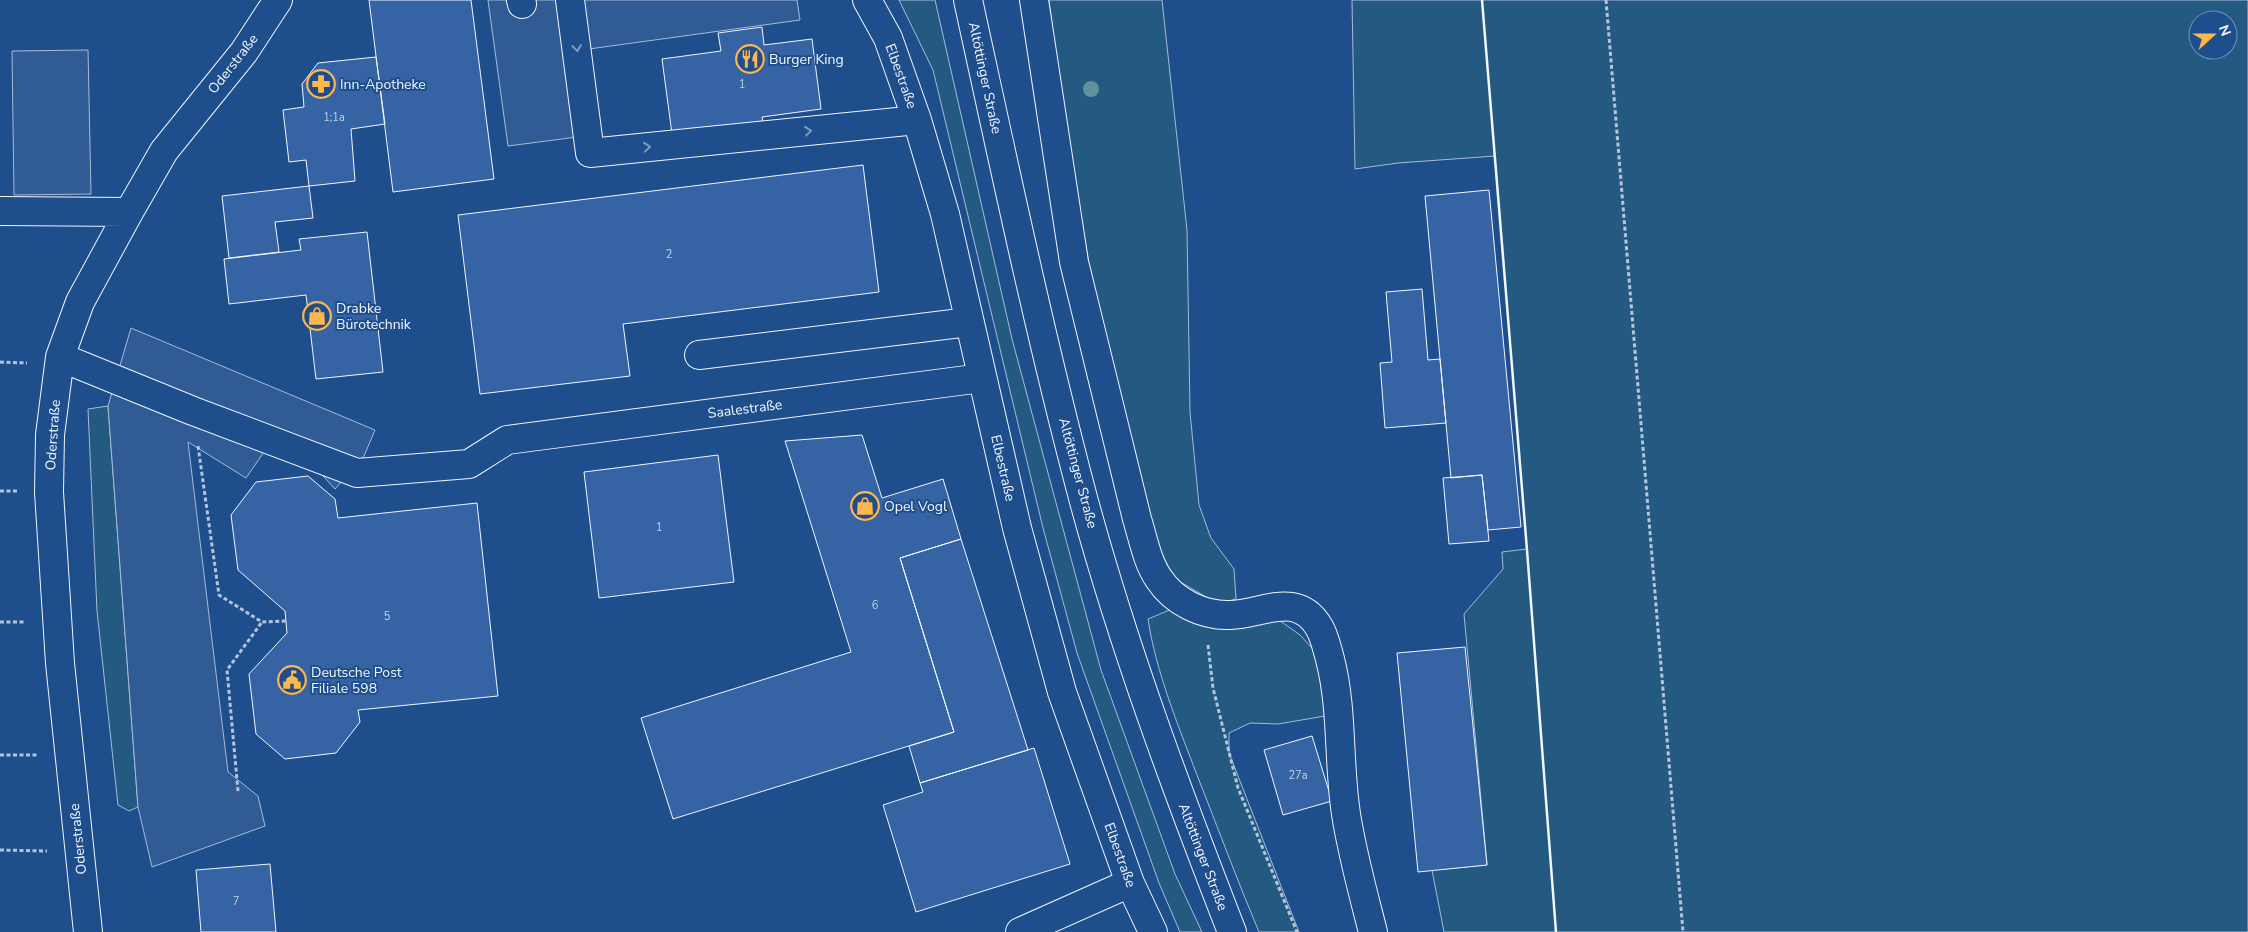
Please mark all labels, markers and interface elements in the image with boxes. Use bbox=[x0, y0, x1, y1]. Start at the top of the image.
north arrow bbox=[2188, 10, 2238, 60]
street label: Altöttinger Straße bbox=[964, 20, 1006, 136]
text: N bbox=[2214, 22, 2235, 39]
street label: Oderstraße bbox=[204, 30, 262, 98]
street label: Elbestraße bbox=[880, 41, 922, 111]
one-way arrow bbox=[571, 44, 581, 53]
restaurant icon: Burger King bbox=[735, 44, 765, 74]
place label: Burger King bbox=[769, 50, 844, 69]
pharmacy icon: Inn-Apotheke bbox=[306, 69, 336, 99]
place label: Inn-Apotheke bbox=[340, 75, 426, 94]
house number: 1 bbox=[739, 77, 745, 92]
house number: 1;1a bbox=[323, 110, 345, 125]
one-way arrow bbox=[805, 125, 813, 136]
one-way arrow bbox=[643, 142, 651, 153]
house number: 2 bbox=[666, 247, 672, 262]
place label: Drabke Bürotechnik bbox=[336, 299, 412, 334]
shop icon: Drabke Bürotechnik bbox=[302, 301, 332, 331]
street label: Saalestraße bbox=[707, 395, 783, 423]
street label: Oderstraße bbox=[41, 399, 65, 471]
street label: Altöttinger Straße bbox=[1054, 416, 1102, 530]
street label: Elbestraße bbox=[986, 433, 1020, 503]
shop icon: Opel Vogl bbox=[850, 491, 880, 521]
place label: Opel Vogl bbox=[884, 497, 948, 516]
house number: 1 bbox=[656, 520, 662, 535]
house number: 6 bbox=[872, 598, 879, 613]
house number: 5 bbox=[384, 609, 391, 624]
place label: Deutsche Post Filiale 598 bbox=[311, 663, 402, 698]
public building icon: Deutsche Post Filiale 598 bbox=[277, 665, 307, 695]
house number: 27a bbox=[1288, 768, 1308, 783]
street label: Altöttinger Straße bbox=[1174, 800, 1232, 914]
street label: Oderstraße bbox=[65, 803, 91, 875]
street label: Elbestraße bbox=[1099, 820, 1141, 890]
house number: 7 bbox=[233, 894, 239, 909]

